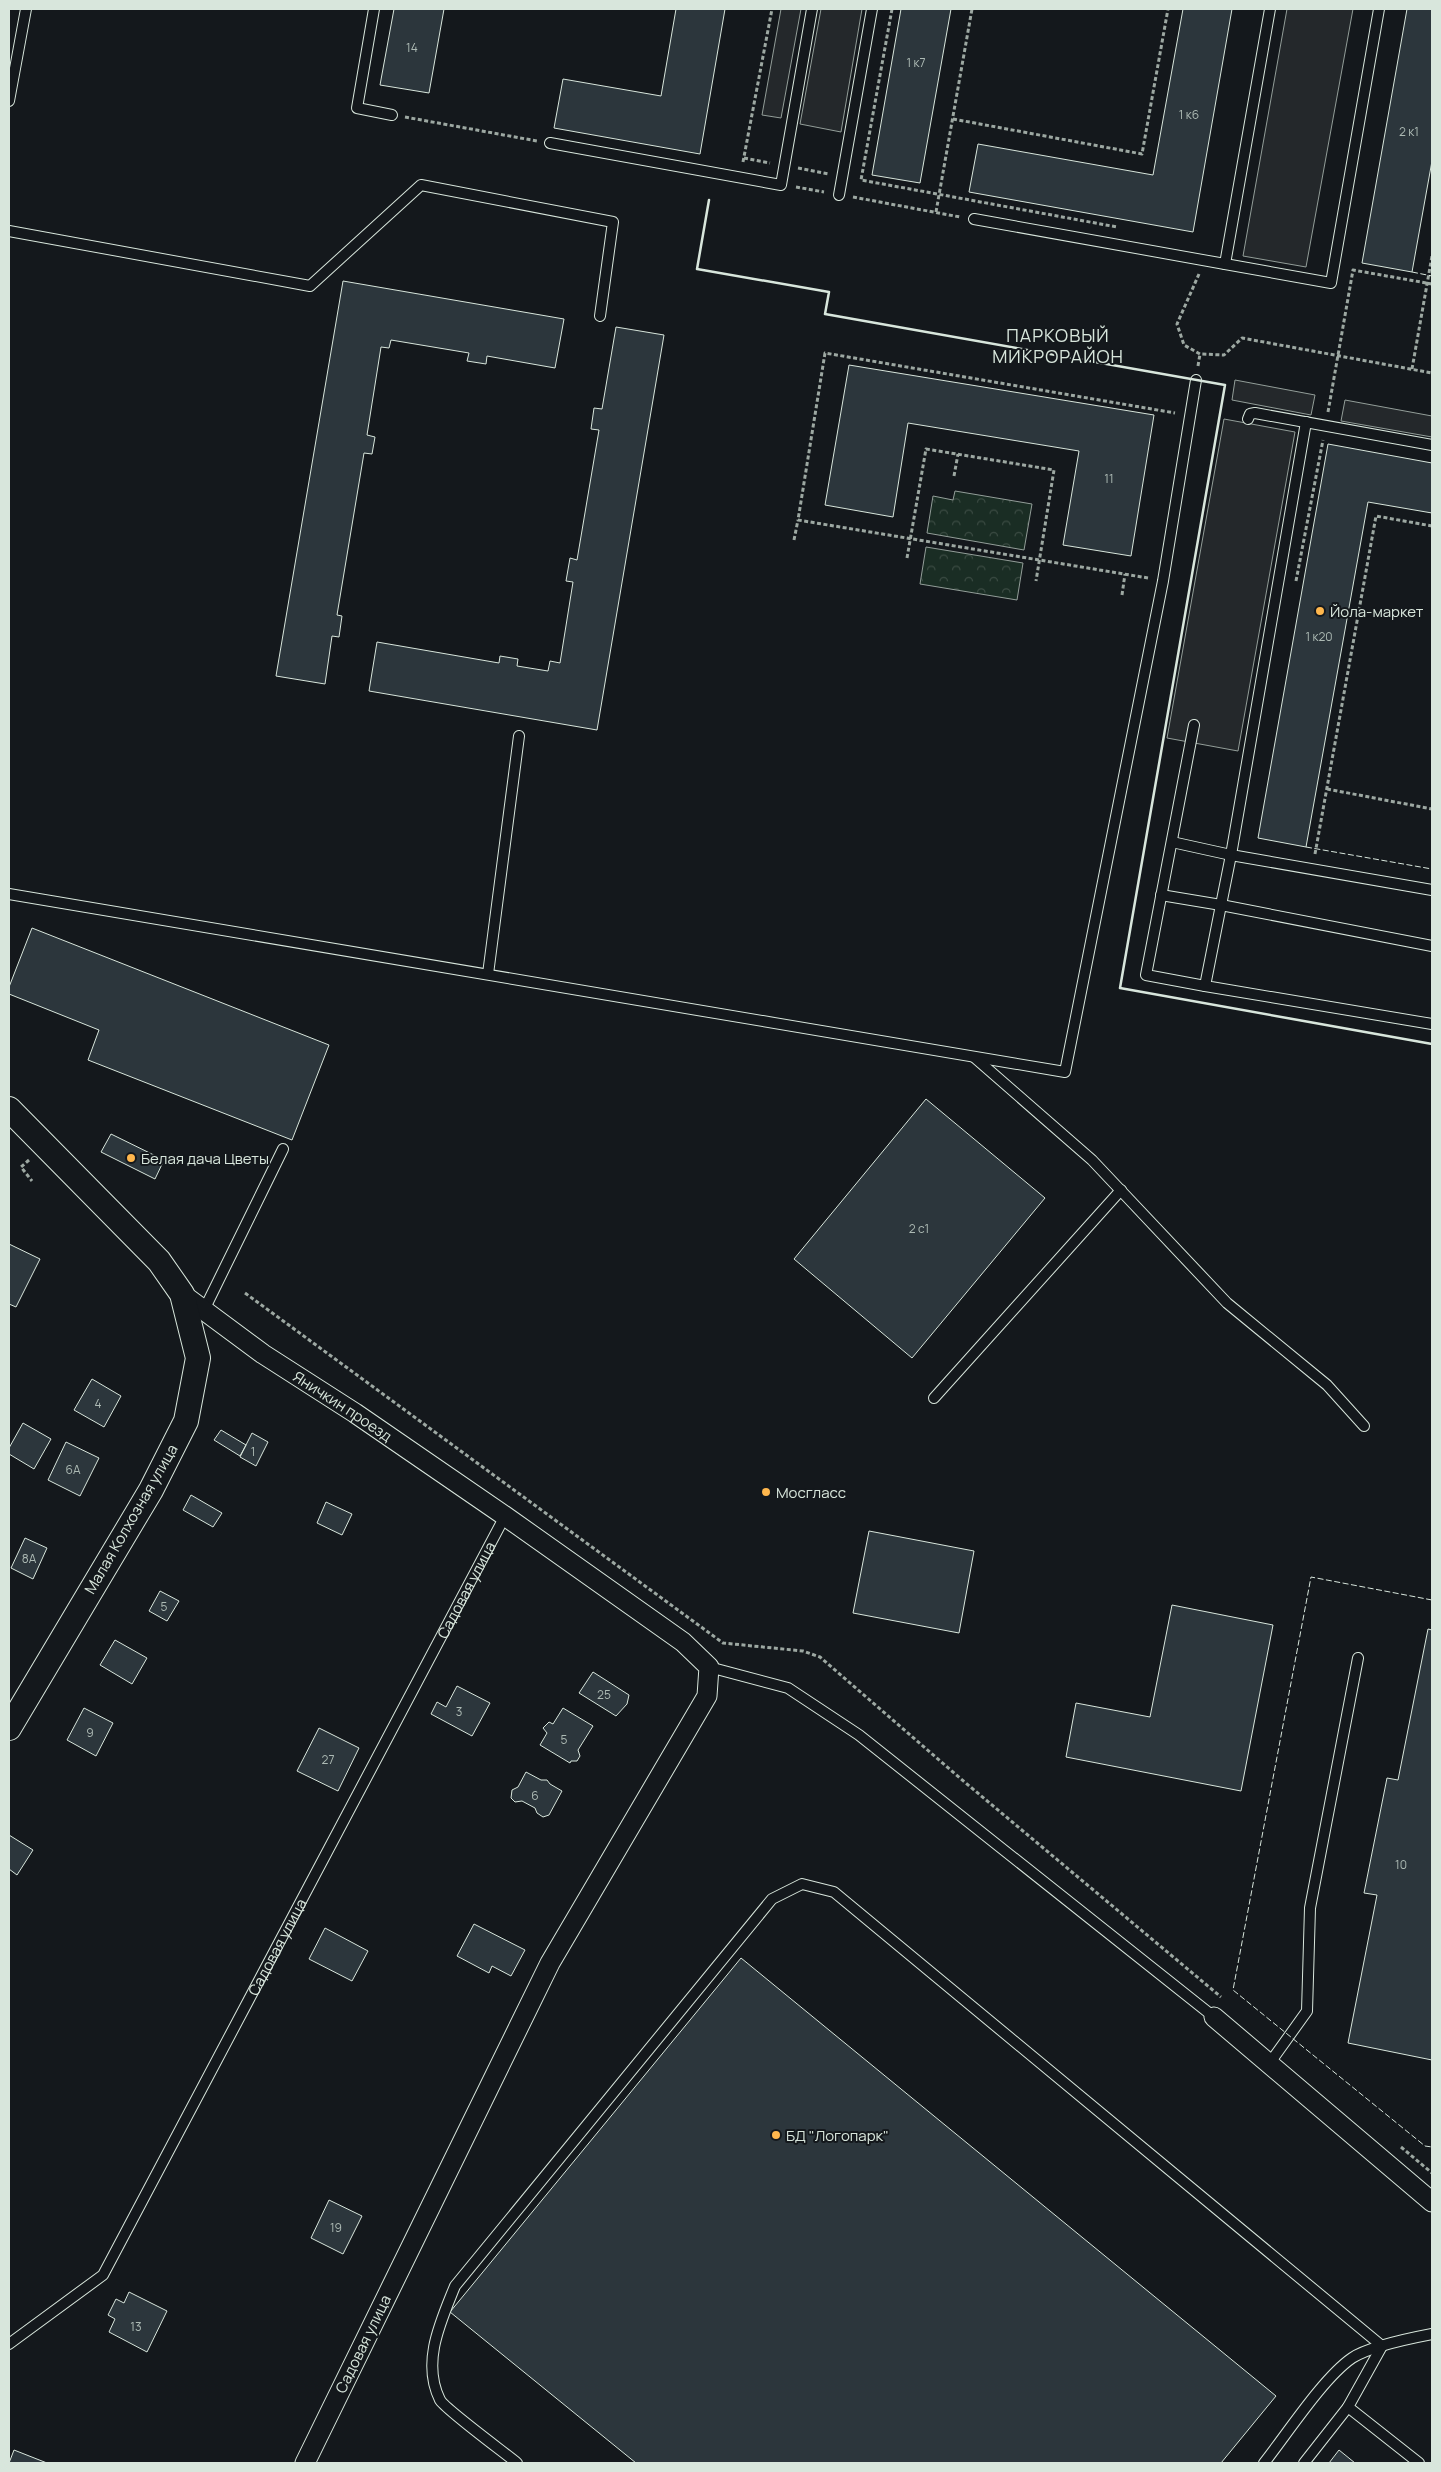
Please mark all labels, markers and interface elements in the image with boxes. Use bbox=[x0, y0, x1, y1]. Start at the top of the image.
house number: 14 bbox=[406, 39, 418, 56]
house number: 1 к7 bbox=[906, 54, 926, 71]
house number: 1 к6 bbox=[1179, 106, 1199, 123]
house number: 2 к1 bbox=[1399, 123, 1419, 140]
district label: ПАРКОВЫЙ МИКРОРАЙОН bbox=[992, 323, 1124, 368]
house number: 11 bbox=[1104, 470, 1114, 487]
place label: Йола-маркет bbox=[1330, 601, 1424, 622]
marker: Йола-маркет bbox=[1314, 605, 1326, 617]
house number: 1 к20 bbox=[1305, 628, 1333, 645]
place label: Белая дача Цветы bbox=[141, 1148, 269, 1169]
marker: Белая дача Цветы bbox=[125, 1152, 137, 1164]
house number: 2 с1 bbox=[909, 1220, 929, 1237]
street label: Яничкин проезд bbox=[289, 1366, 396, 1446]
house number: 4 bbox=[94, 1395, 102, 1412]
street label: Малая Колхозная улица bbox=[79, 1440, 183, 1598]
house number: 1 bbox=[251, 1443, 255, 1460]
house number: 6А bbox=[65, 1461, 81, 1478]
place label: Мосгласс bbox=[776, 1482, 846, 1503]
marker: Мосгласс bbox=[760, 1486, 772, 1498]
street label: Садовая улица bbox=[432, 1538, 500, 1642]
house number: 8А bbox=[22, 1550, 37, 1567]
house number: 5 bbox=[161, 1598, 168, 1615]
house number: 25 bbox=[597, 1686, 611, 1703]
house number: 3 bbox=[456, 1703, 462, 1720]
house number: 9 bbox=[86, 1724, 94, 1741]
house number: 5 bbox=[561, 1731, 568, 1748]
house number: 27 bbox=[322, 1751, 334, 1768]
house number: 6 bbox=[531, 1787, 539, 1804]
house number: 10 bbox=[1395, 1856, 1407, 1873]
street label: Садовая улица bbox=[242, 1895, 311, 1999]
place label: БД "Логопарк" bbox=[786, 2125, 889, 2146]
marker: БД "Логопарк" bbox=[770, 2129, 782, 2141]
house number: 19 bbox=[330, 2219, 342, 2236]
street label: Садовая улица bbox=[330, 2291, 396, 2397]
house number: 13 bbox=[130, 2318, 142, 2335]

